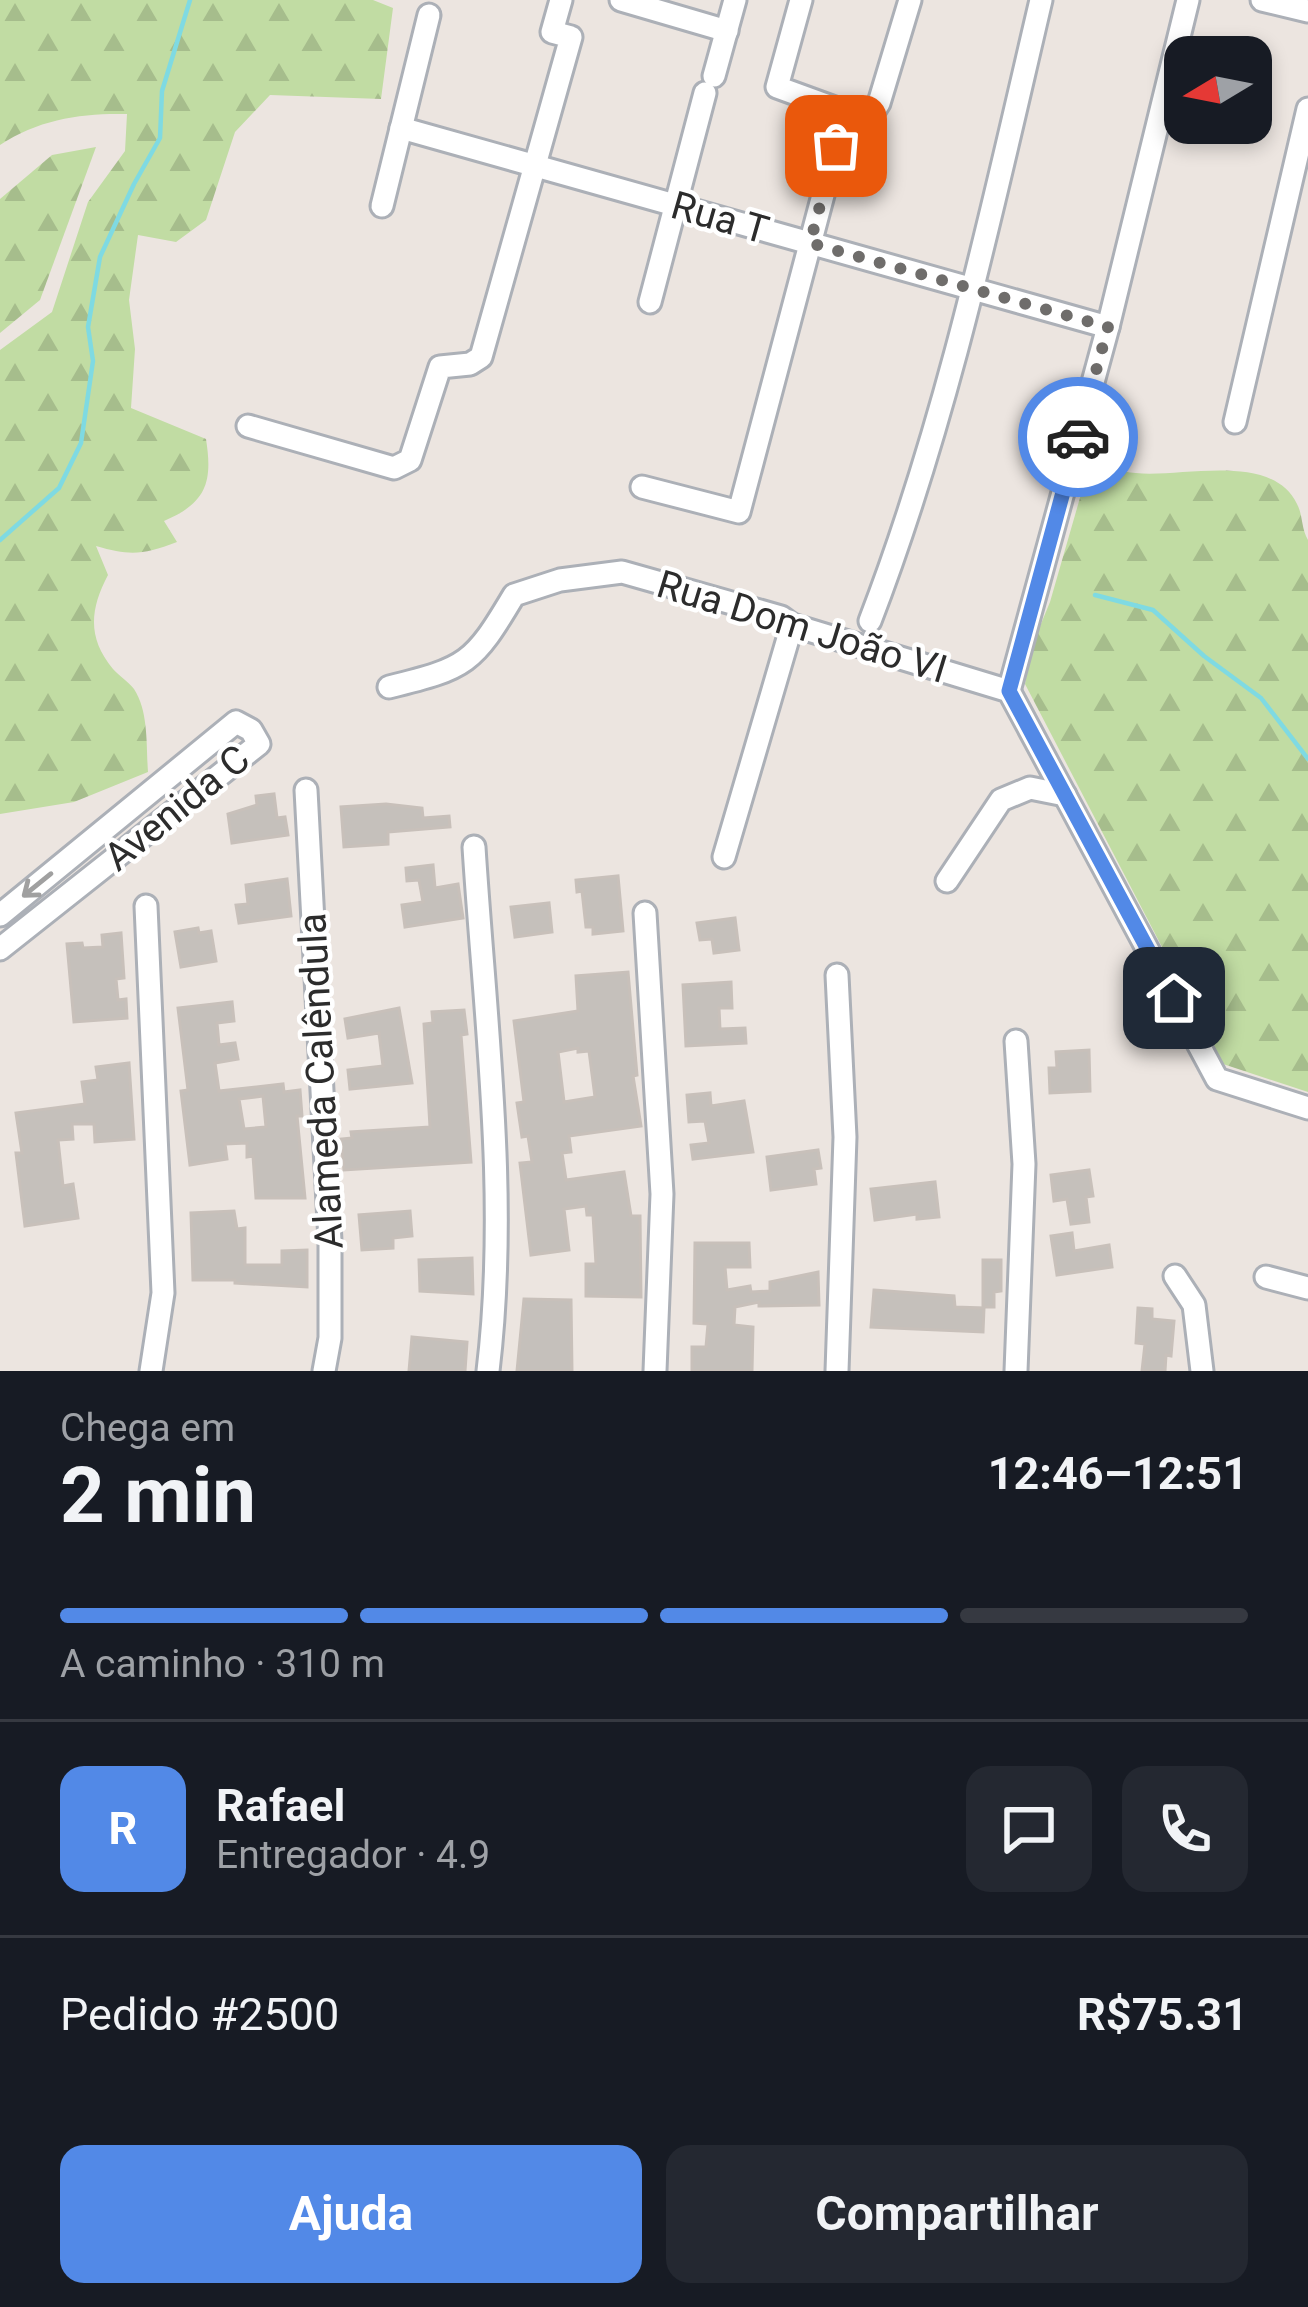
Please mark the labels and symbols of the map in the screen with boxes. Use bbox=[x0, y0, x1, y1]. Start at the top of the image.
north arrow bbox=[1164, 36, 1272, 144]
pin bbox=[785, 95, 887, 197]
street label: Rua T bbox=[666, 182, 774, 254]
courier bbox=[1018, 377, 1138, 497]
street label: Rua Dom João VI bbox=[652, 561, 952, 693]
street label: Avenida C bbox=[95, 736, 259, 880]
one-way arrow bbox=[22, 871, 53, 898]
street label: Alameda Calêndula bbox=[289, 912, 353, 1250]
pin bbox=[1123, 947, 1225, 1049]

